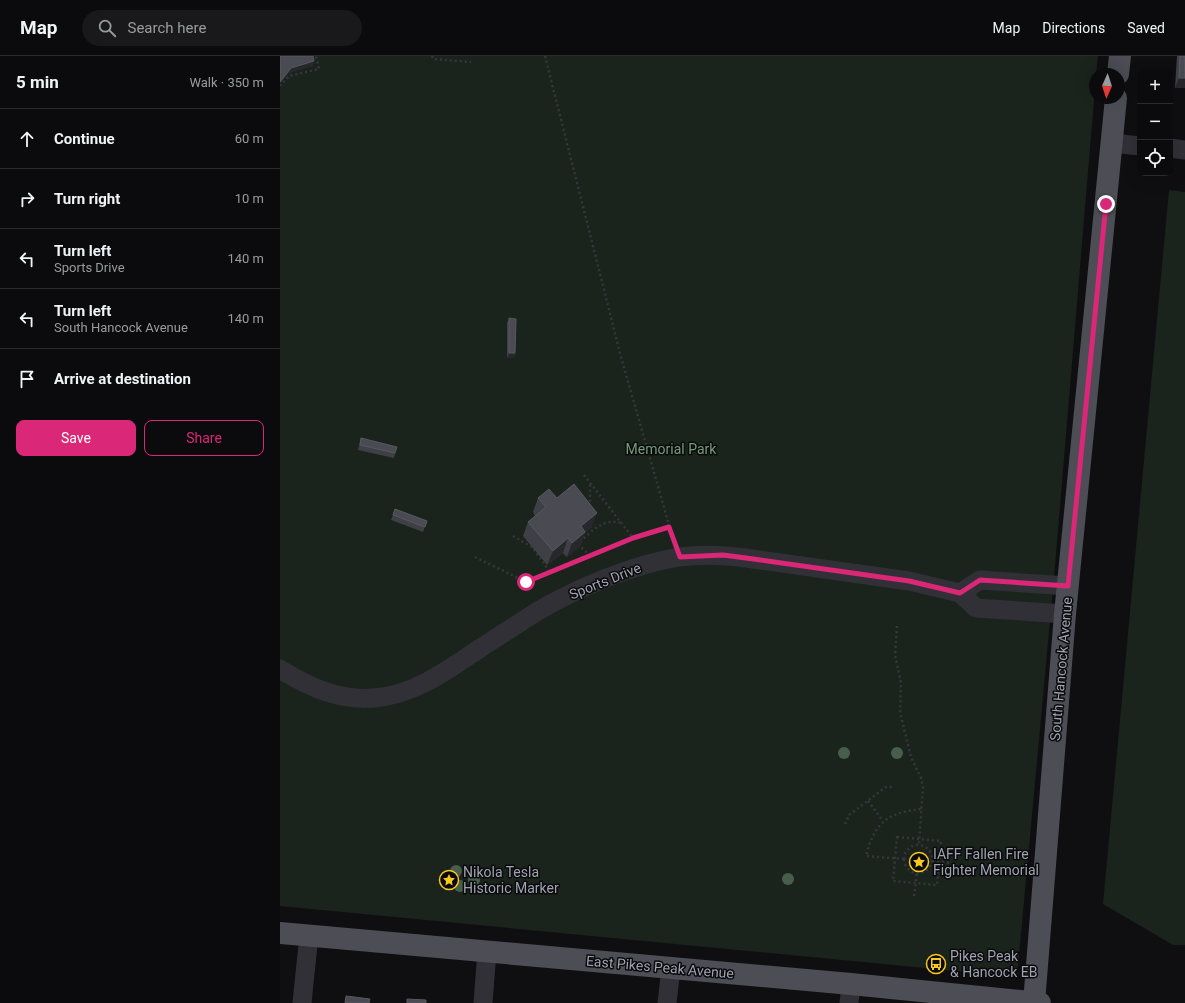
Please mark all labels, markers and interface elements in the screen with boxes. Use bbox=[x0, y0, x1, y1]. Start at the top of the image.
search box bbox=[82, 10, 362, 46]
text: Map bbox=[20, 16, 58, 39]
icon: search bbox=[96, 17, 118, 39]
text: Search here bbox=[128, 19, 206, 37]
text: Map bbox=[993, 20, 1020, 36]
text: Directions bbox=[1042, 20, 1105, 36]
text: Saved bbox=[1127, 20, 1165, 36]
north arrow bbox=[1089, 68, 1125, 104]
map controls bbox=[1137, 68, 1173, 176]
button: + bbox=[1137, 68, 1173, 104]
text: 5 min bbox=[16, 72, 59, 92]
text: Walk · 350 m bbox=[189, 75, 264, 90]
button: − bbox=[1137, 104, 1173, 140]
icon: ahead bbox=[16, 128, 38, 150]
text: Continue bbox=[54, 130, 115, 148]
text: 60 m bbox=[235, 131, 264, 146]
button: locate bbox=[1137, 140, 1173, 176]
icon: right bbox=[16, 188, 38, 210]
text: Turn right bbox=[54, 190, 120, 208]
text: 10 m bbox=[235, 191, 264, 206]
route end bbox=[1097, 195, 1115, 213]
text: Turn left bbox=[54, 242, 111, 260]
icon: left bbox=[16, 248, 38, 270]
text: 140 m bbox=[227, 251, 264, 266]
text: Sports Drive bbox=[54, 260, 125, 275]
text: Turn left bbox=[54, 302, 111, 320]
icon: left bbox=[16, 308, 38, 330]
text: 140 m bbox=[227, 311, 264, 326]
text: South Hancock Avenue bbox=[54, 320, 188, 335]
icon: arrive bbox=[16, 368, 38, 390]
text: Arrive at destination bbox=[54, 370, 191, 388]
button: Save bbox=[16, 420, 136, 456]
button: Share bbox=[144, 420, 264, 456]
park label: Memorial Park bbox=[626, 441, 717, 457]
street label: Sports Drive bbox=[567, 559, 643, 603]
route start bbox=[517, 573, 535, 591]
street label: South Hancock Avenue bbox=[1047, 597, 1075, 741]
place label: IAFF Fallen Fire Fighter Memorial bbox=[933, 846, 1039, 878]
place icon: IAFF Fallen Fire Fighter Memorial bbox=[908, 851, 930, 873]
place label: Nikola Tesla Historic Marker bbox=[463, 864, 559, 896]
place icon: Nikola Tesla Historic Marker bbox=[438, 869, 460, 891]
place label: Pikes Peak & Hancock EB bbox=[950, 948, 1037, 980]
street label: East Pikes Peak Avenue bbox=[585, 953, 735, 981]
bus stop icon: Pikes Peak & Hancock EB bbox=[925, 953, 947, 975]

